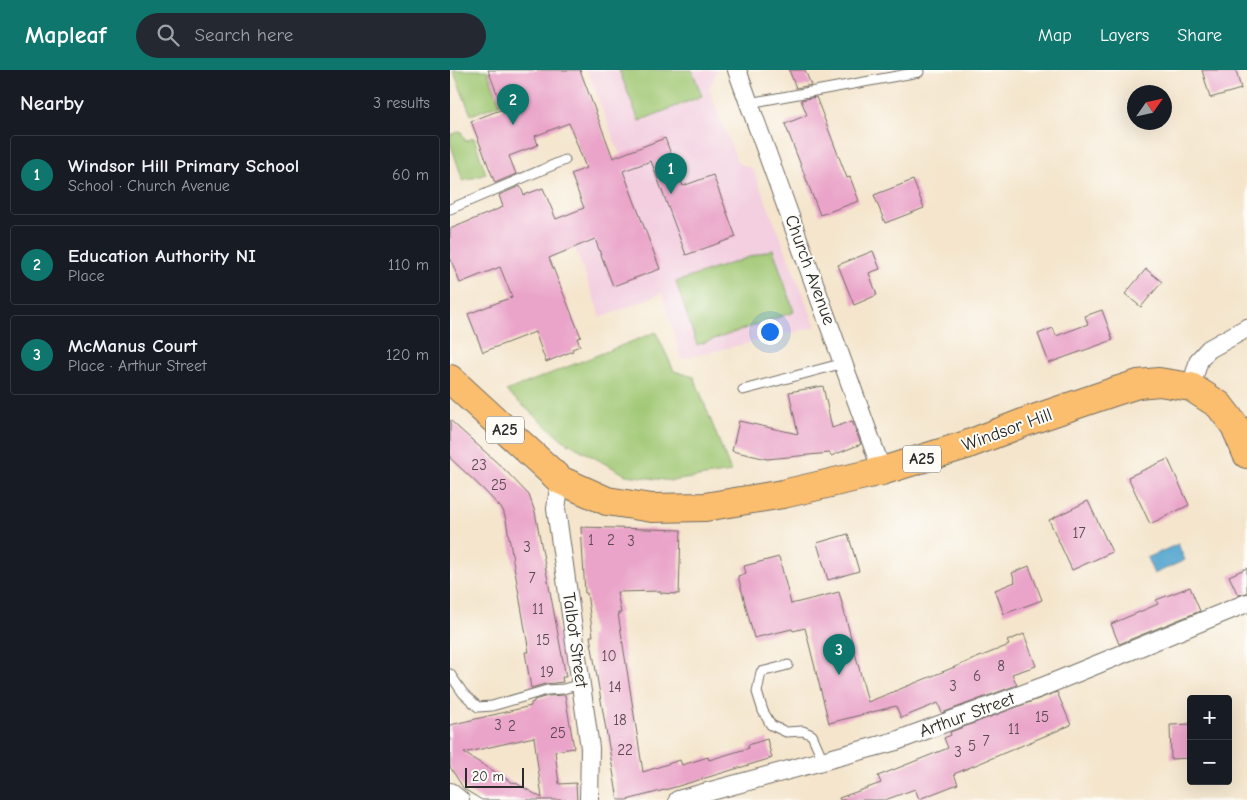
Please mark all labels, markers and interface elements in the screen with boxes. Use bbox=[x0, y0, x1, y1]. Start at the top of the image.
search box bbox=[136, 13, 486, 58]
text: Mapleaf bbox=[25, 21, 106, 49]
icon: search bbox=[154, 21, 182, 49]
text: Search here bbox=[194, 24, 293, 46]
text: Map bbox=[1038, 25, 1072, 46]
text: Layers bbox=[1100, 25, 1149, 46]
text: Share bbox=[1177, 25, 1222, 46]
pin: 2 bbox=[497, 84, 529, 125]
north arrow bbox=[1127, 85, 1172, 130]
text: Nearby bbox=[20, 91, 84, 115]
text: 3 results bbox=[373, 94, 430, 112]
pin: 1 bbox=[655, 153, 687, 194]
text: Windsor Hill Primary School bbox=[68, 155, 299, 177]
text: 1 bbox=[34, 166, 40, 184]
text: 60 m bbox=[392, 166, 429, 184]
text: School · Church Avenue bbox=[68, 177, 230, 195]
street label: Church Avenue bbox=[780, 212, 840, 328]
text: Education Authority NI bbox=[68, 245, 256, 267]
text: 2 bbox=[33, 256, 41, 274]
text: 110 m bbox=[388, 256, 429, 274]
text: Place bbox=[68, 267, 104, 285]
your location bbox=[757, 319, 783, 345]
text: McManus Court bbox=[68, 335, 197, 357]
text: 3 bbox=[33, 346, 41, 364]
text: 120 m bbox=[386, 346, 429, 364]
text: Place · Arthur Street bbox=[68, 357, 207, 375]
street label: Windsor Hill bbox=[959, 404, 1055, 456]
road number: A25 bbox=[486, 416, 524, 444]
road number: A25 bbox=[903, 446, 941, 472]
house number: 23 bbox=[471, 456, 487, 474]
house number: 25 bbox=[491, 476, 507, 494]
house number: 17 bbox=[1072, 524, 1086, 542]
house number: 1 bbox=[588, 531, 594, 549]
house number: 2 bbox=[607, 531, 615, 549]
house number: 3 bbox=[627, 532, 635, 550]
house number: 3 bbox=[523, 538, 531, 556]
house number: 7 bbox=[528, 569, 536, 587]
street label: Talbot Street bbox=[558, 591, 592, 690]
house number: 11 bbox=[532, 600, 544, 618]
house number: 15 bbox=[536, 631, 550, 649]
pin: 3 bbox=[823, 634, 855, 675]
house number: 10 bbox=[601, 647, 617, 665]
house number: 8 bbox=[997, 657, 1005, 675]
house number: 19 bbox=[540, 663, 554, 681]
house number: 6 bbox=[973, 667, 981, 685]
house number: 3 bbox=[949, 677, 957, 695]
house number: 14 bbox=[608, 678, 622, 696]
street label: Arthur Street bbox=[917, 688, 1018, 742]
map controls bbox=[1187, 695, 1232, 785]
button: + bbox=[1187, 695, 1232, 740]
house number: 15 bbox=[1035, 708, 1049, 726]
house number: 18 bbox=[613, 711, 627, 729]
house number: 3 bbox=[494, 716, 502, 734]
house number: 2 bbox=[508, 717, 516, 735]
house number: 11 bbox=[1008, 720, 1020, 738]
house number: 25 bbox=[550, 724, 566, 742]
house number: 7 bbox=[982, 732, 990, 750]
house number: 5 bbox=[968, 737, 976, 755]
button: − bbox=[1187, 740, 1232, 785]
house number: 22 bbox=[617, 741, 633, 759]
house number: 3 bbox=[954, 743, 962, 761]
scale bar bbox=[465, 765, 524, 788]
text: 20 m bbox=[472, 768, 504, 785]

